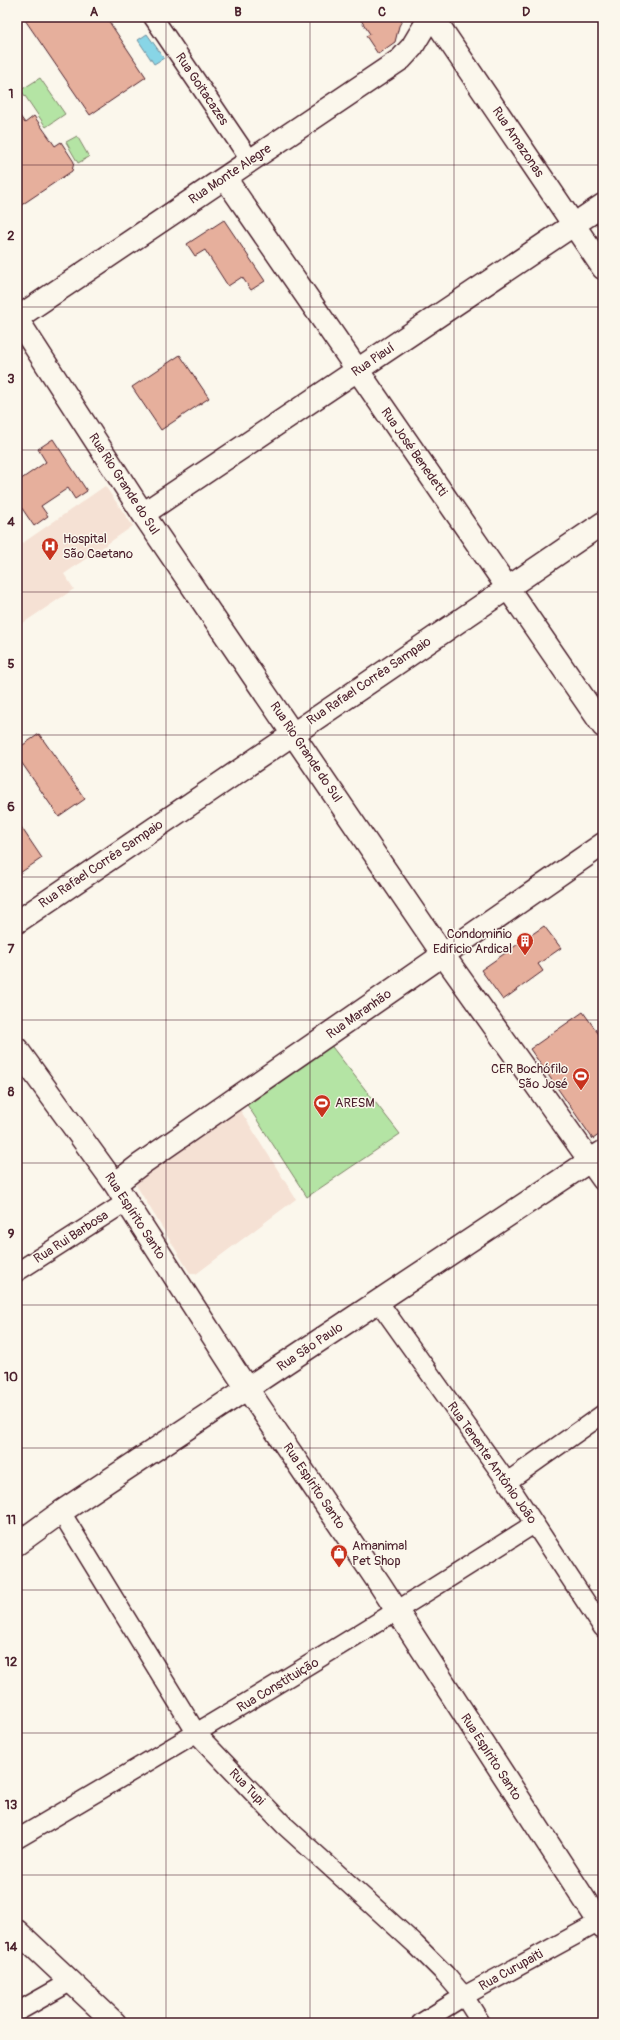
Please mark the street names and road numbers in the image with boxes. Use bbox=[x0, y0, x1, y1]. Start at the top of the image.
street label: Rua Goitacazes bbox=[172, 50, 232, 128]
street label: Rua Amazonas bbox=[489, 104, 548, 180]
street label: Rua Monte Alegre bbox=[186, 140, 275, 208]
street label: Rua Piauí bbox=[348, 340, 398, 380]
street label: Rua José Benedetti bbox=[377, 405, 451, 499]
street label: Rua Rio Grande do Sul bbox=[85, 430, 163, 538]
street label: Rua Rafael Corrêa Sampaio bbox=[304, 633, 434, 729]
street label: Rua Rio Grande do Sul bbox=[266, 699, 346, 805]
street label: Rua Rafael Corrêa Sampaio bbox=[36, 816, 166, 912]
street label: Rua Maranhão bbox=[323, 986, 395, 1042]
street label: Rua Espírito Santo bbox=[101, 1170, 169, 1262]
street label: Rua Rui Barbosa bbox=[31, 1207, 111, 1267]
street label: Rua São Paulo bbox=[274, 1319, 346, 1375]
street label: Rua Tenente Antônio João bbox=[444, 1399, 540, 1527]
street label: Rua Espírito Santo bbox=[279, 1440, 349, 1532]
street label: Rua Constituição bbox=[234, 1654, 322, 1716]
street label: Rua Espírito Santo bbox=[457, 1711, 525, 1803]
street label: Rua Tupi bbox=[226, 1765, 268, 1809]
street label: Rua Curupaiti bbox=[476, 1946, 546, 1994]

